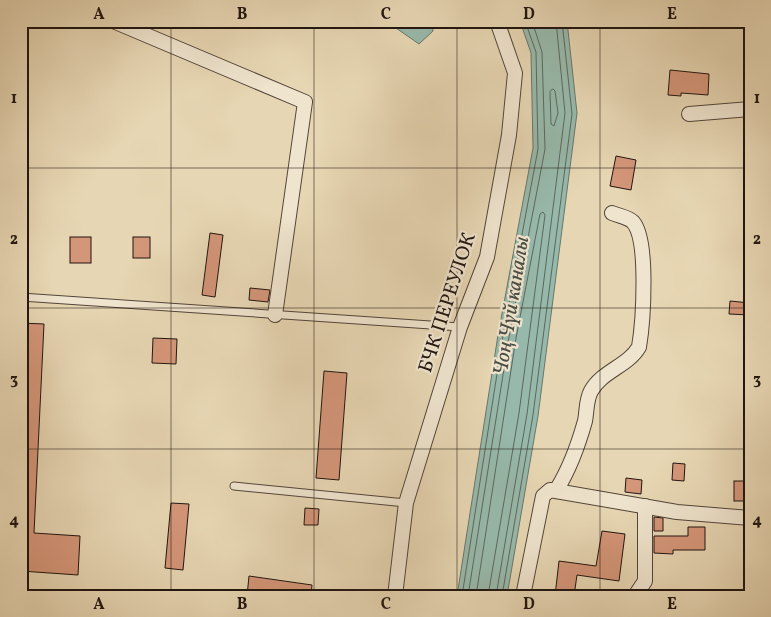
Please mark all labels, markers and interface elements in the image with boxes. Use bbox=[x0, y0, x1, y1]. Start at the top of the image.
text: A bbox=[93, 4, 105, 26]
text: B bbox=[237, 4, 248, 26]
text: C bbox=[381, 4, 391, 26]
text: D bbox=[523, 4, 535, 26]
text: E bbox=[667, 4, 677, 26]
text: 1 bbox=[11, 88, 17, 110]
text: 1 bbox=[754, 88, 760, 110]
text: 2 bbox=[10, 229, 18, 251]
street label: БЧК ПЕРЕУЛОК bbox=[412, 229, 484, 377]
text: 2 bbox=[753, 229, 761, 251]
water label: Чоң Чүй каналы bbox=[487, 234, 537, 378]
text: 3 bbox=[10, 369, 18, 391]
text: 3 bbox=[753, 369, 761, 391]
text: 4 bbox=[9, 510, 19, 532]
text: 4 bbox=[752, 510, 762, 532]
text: A bbox=[93, 594, 105, 616]
text: B bbox=[237, 594, 248, 616]
text: C bbox=[381, 594, 391, 616]
text: D bbox=[523, 594, 535, 616]
text: E bbox=[667, 594, 677, 616]

